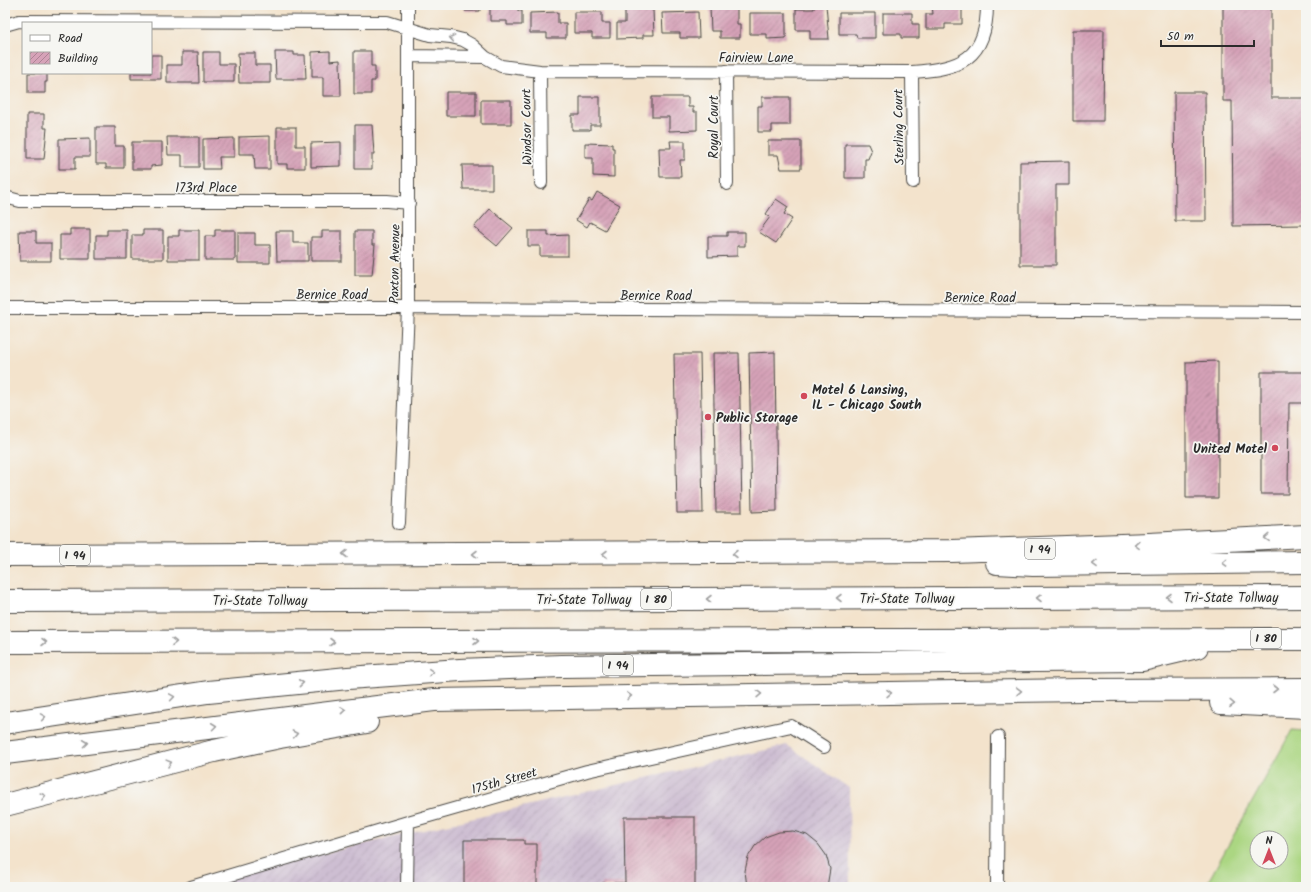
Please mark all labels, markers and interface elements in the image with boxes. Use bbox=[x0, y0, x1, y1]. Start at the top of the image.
legend bbox=[22, 22, 152, 74]
scale bar bbox=[1161, 22, 1254, 48]
text: 50 m bbox=[1167, 27, 1194, 46]
text: Road bbox=[58, 29, 83, 48]
one-way arrow bbox=[449, 34, 456, 42]
street label: Fairview Lane bbox=[719, 48, 793, 69]
text: Building bbox=[58, 49, 98, 68]
street label: Windsor Court bbox=[516, 87, 539, 166]
street label: Sterling Court bbox=[888, 88, 911, 165]
street label: Royal Court bbox=[704, 94, 725, 159]
street label: 173rd Place bbox=[175, 178, 237, 199]
street label: Paxton Avenue bbox=[384, 224, 407, 304]
street label: Bernice Road bbox=[296, 285, 368, 306]
street label: Bernice Road bbox=[620, 286, 692, 307]
street label: Bernice Road bbox=[944, 288, 1016, 309]
place label: Motel 6 Lansing, IL - Chicago South bbox=[812, 380, 922, 416]
marker: Motel 6 Lansing, IL - Chicago South bbox=[799, 391, 809, 401]
place label: Public Storage bbox=[716, 408, 799, 429]
marker: Public Storage bbox=[703, 412, 713, 422]
place label: United Motel bbox=[1193, 439, 1268, 460]
marker: United Motel bbox=[1270, 443, 1280, 453]
one-way arrow bbox=[1264, 534, 1270, 542]
road number: I 94 bbox=[1025, 539, 1055, 559]
one-way arrow bbox=[1134, 541, 1140, 549]
road number: I 94 bbox=[60, 545, 90, 565]
one-way arrow bbox=[342, 550, 348, 558]
one-way arrow bbox=[472, 550, 478, 558]
one-way arrow bbox=[602, 550, 608, 558]
one-way arrow bbox=[732, 550, 738, 558]
one-way arrow bbox=[1222, 559, 1228, 567]
one-way arrow bbox=[1092, 560, 1098, 568]
street label: Tri-State Tollway bbox=[1184, 588, 1279, 609]
road number: I 80 bbox=[641, 589, 671, 609]
street label: Tri-State Tollway bbox=[860, 589, 955, 610]
street label: Tri-State Tollway bbox=[537, 590, 632, 611]
street label: Tri-State Tollway bbox=[213, 591, 308, 612]
one-way arrow bbox=[1166, 593, 1172, 601]
one-way arrow bbox=[836, 594, 842, 602]
one-way arrow bbox=[1036, 594, 1042, 602]
one-way arrow bbox=[706, 595, 712, 603]
road number: I 80 bbox=[1251, 628, 1281, 648]
one-way arrow bbox=[473, 637, 479, 645]
one-way arrow bbox=[41, 638, 47, 646]
one-way arrow bbox=[171, 638, 177, 646]
one-way arrow bbox=[329, 638, 335, 646]
road number: I 94 bbox=[603, 655, 633, 675]
one-way arrow bbox=[428, 668, 434, 677]
one-way arrow bbox=[298, 678, 304, 687]
one-way arrow bbox=[1272, 685, 1278, 693]
one-way arrow bbox=[1016, 687, 1022, 695]
one-way arrow bbox=[886, 688, 892, 697]
one-way arrow bbox=[756, 690, 762, 698]
one-way arrow bbox=[626, 692, 632, 700]
one-way arrow bbox=[169, 693, 175, 702]
one-way arrow bbox=[1229, 700, 1235, 708]
one-way arrow bbox=[340, 706, 346, 715]
one-way arrow bbox=[40, 713, 47, 722]
one-way arrow bbox=[211, 722, 217, 731]
one-way arrow bbox=[292, 730, 298, 739]
one-way arrow bbox=[82, 739, 88, 748]
one-way arrow bbox=[166, 760, 172, 768]
street label: 175th Street bbox=[469, 762, 541, 801]
one-way arrow bbox=[39, 792, 46, 801]
north arrow bbox=[1249, 830, 1289, 870]
text: N bbox=[1266, 832, 1273, 850]

